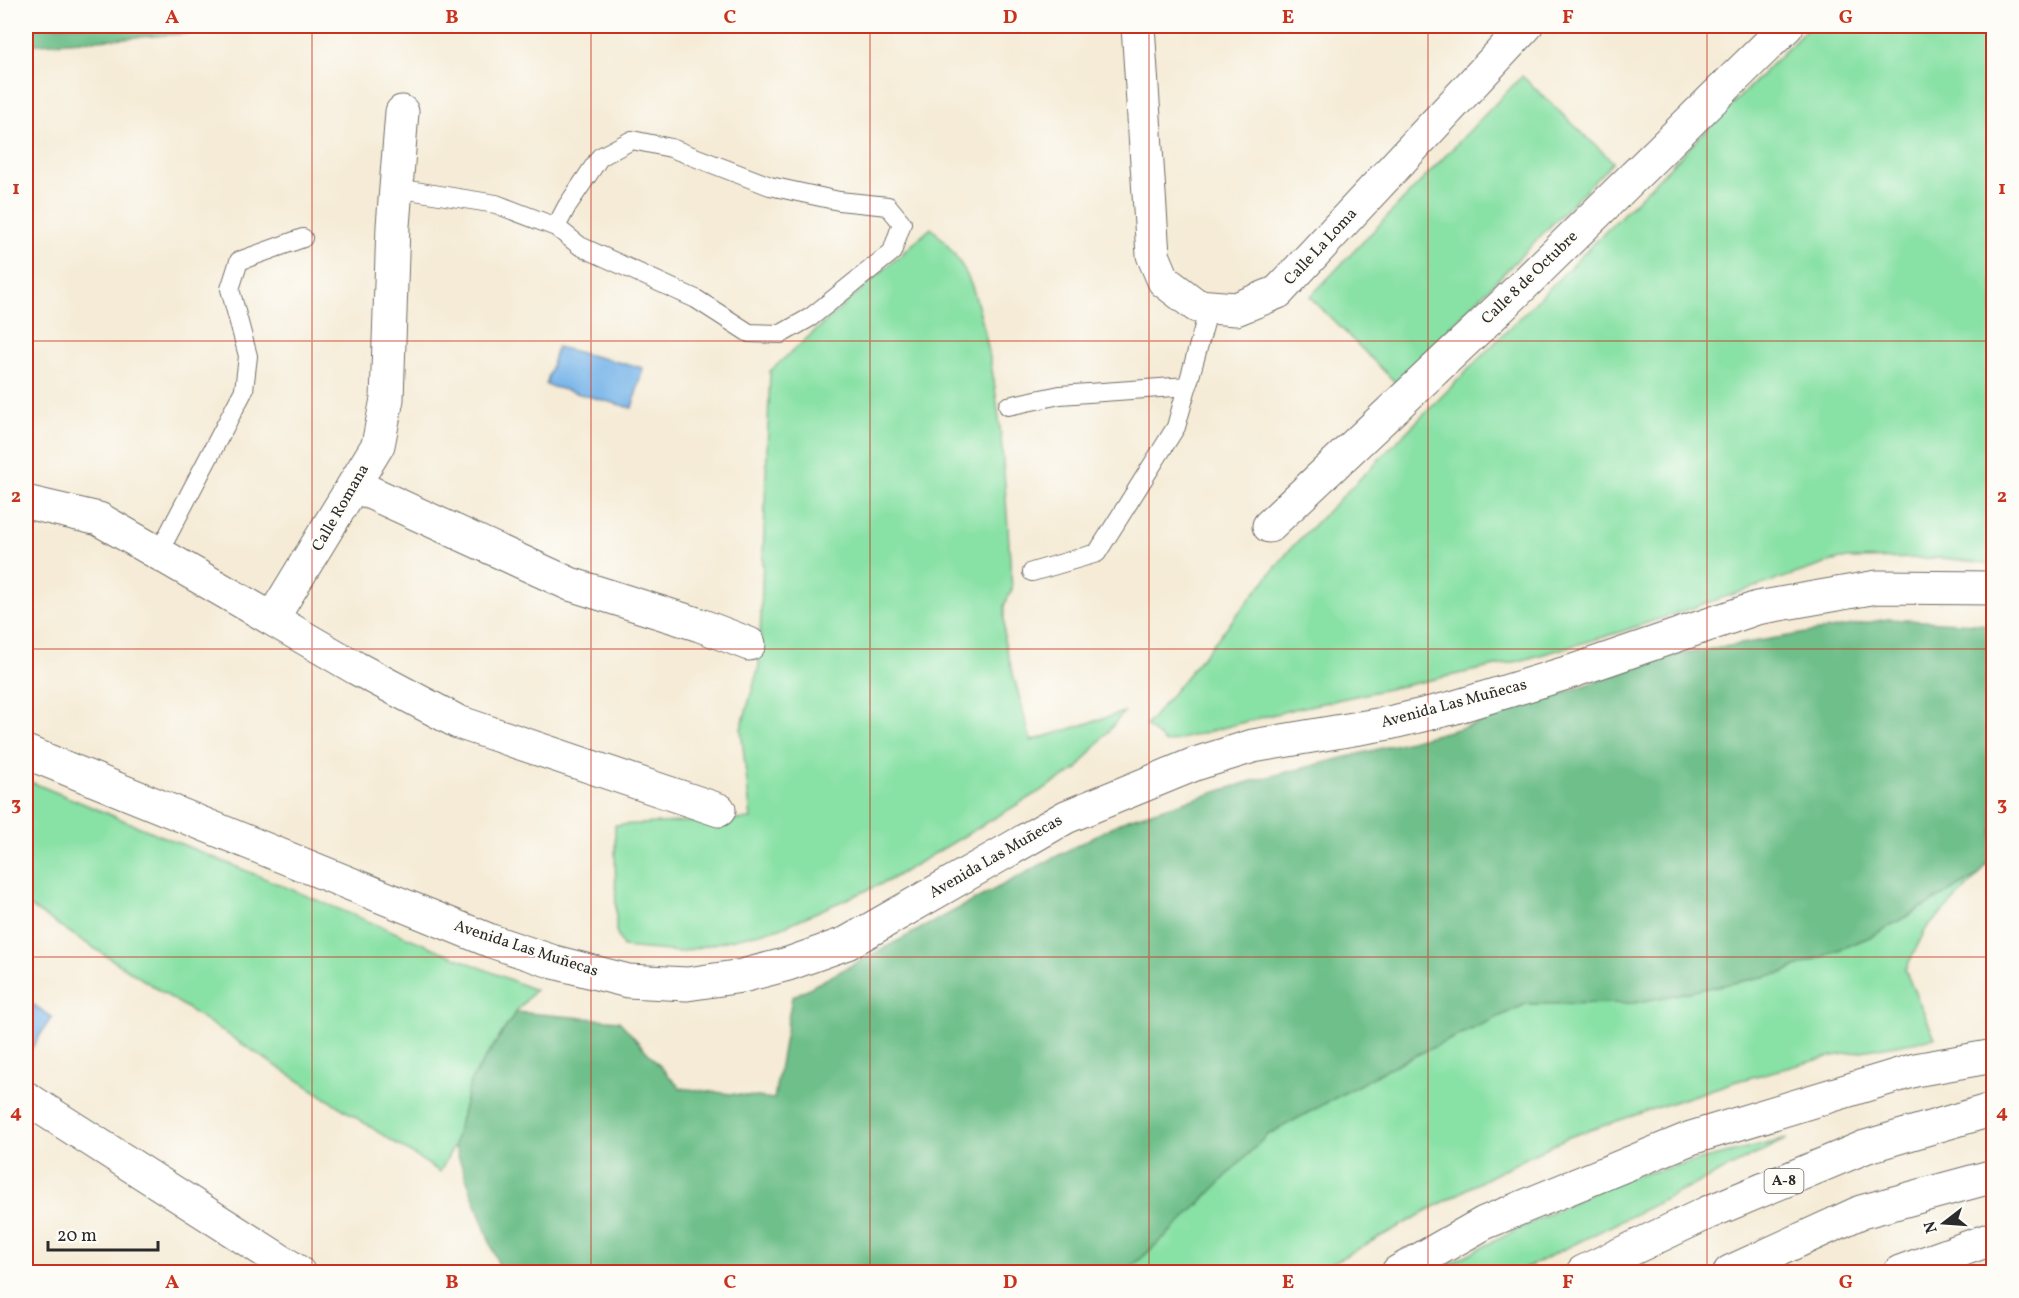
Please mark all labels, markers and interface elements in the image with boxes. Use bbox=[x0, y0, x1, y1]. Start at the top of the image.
text: A bbox=[165, 4, 179, 32]
text: B bbox=[445, 4, 459, 32]
text: C bbox=[724, 4, 737, 32]
text: D bbox=[1003, 4, 1017, 32]
text: E bbox=[1282, 4, 1294, 32]
text: F bbox=[1562, 4, 1574, 32]
text: G bbox=[1839, 4, 1853, 32]
text: 1 bbox=[12, 175, 20, 203]
text: 1 bbox=[1998, 175, 2006, 203]
street label: Calle La Loma bbox=[1279, 203, 1363, 291]
street label: Calle 8 de Octubre bbox=[1477, 226, 1583, 330]
street label: Calle Romana bbox=[307, 460, 375, 556]
text: 2 bbox=[11, 483, 21, 511]
text: 2 bbox=[1997, 483, 2007, 511]
street label: Avenida Las Muñecas bbox=[1379, 674, 1530, 734]
text: 3 bbox=[11, 791, 21, 819]
text: 3 bbox=[1997, 791, 2007, 819]
street label: Avenida Las Muñecas bbox=[925, 810, 1067, 904]
street label: Avenida Las Muñecas bbox=[451, 915, 601, 983]
text: 4 bbox=[10, 1099, 22, 1127]
text: 4 bbox=[1996, 1099, 2008, 1127]
road number: A-8 bbox=[1764, 1169, 1804, 1193]
north arrow bbox=[1914, 1193, 1974, 1253]
scale bar bbox=[48, 1214, 158, 1252]
text: N bbox=[1919, 1218, 1944, 1236]
text: 20 m bbox=[57, 1224, 97, 1249]
text: A bbox=[165, 1269, 179, 1297]
text: B bbox=[445, 1269, 459, 1297]
text: C bbox=[724, 1269, 737, 1297]
text: D bbox=[1003, 1269, 1017, 1297]
text: E bbox=[1282, 1269, 1294, 1297]
text: F bbox=[1562, 1269, 1574, 1297]
text: G bbox=[1839, 1269, 1853, 1297]

